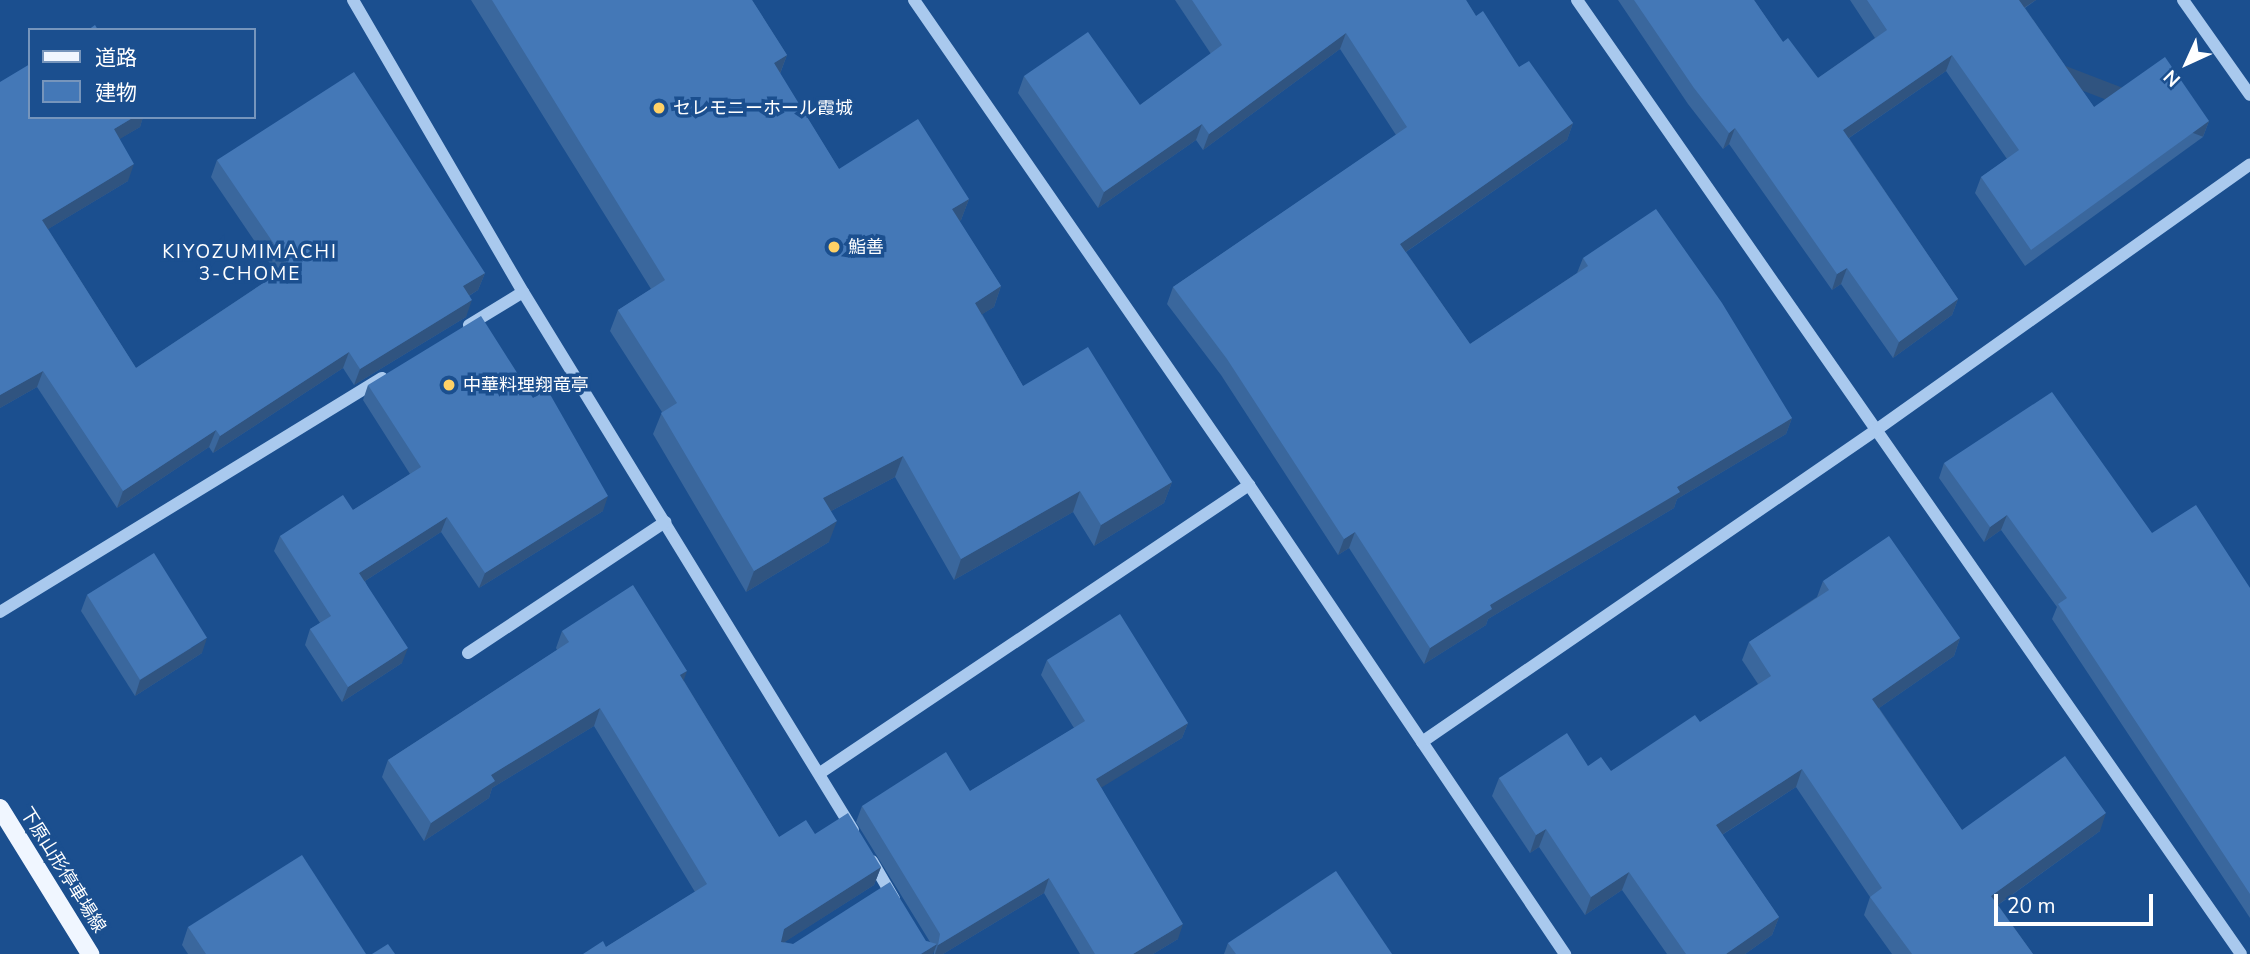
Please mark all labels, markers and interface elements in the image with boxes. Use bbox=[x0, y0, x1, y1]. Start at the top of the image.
legend bbox=[28, 28, 256, 119]
north arrow bbox=[2152, 28, 2222, 98]
text: 道路 bbox=[95, 44, 137, 72]
text: N bbox=[2158, 64, 2186, 92]
text: 建物 bbox=[95, 79, 137, 107]
place label: セレモニーホール霞城 bbox=[673, 97, 853, 119]
marker: セレモニーホール霞城 bbox=[651, 100, 667, 116]
place label: 鮨善 bbox=[848, 236, 884, 258]
marker: 鮨善 bbox=[826, 239, 842, 255]
district label: KIYOZUMIMACHI 3-CHOME bbox=[164, 242, 336, 286]
place label: 中華料理翔竜亭 bbox=[463, 374, 589, 396]
marker: 中華料理翔竜亭 bbox=[441, 377, 457, 393]
street label: 下原山形停車場線 bbox=[16, 803, 110, 937]
scale bar bbox=[1998, 880, 2157, 924]
text: 20 m bbox=[2007, 892, 2056, 920]

